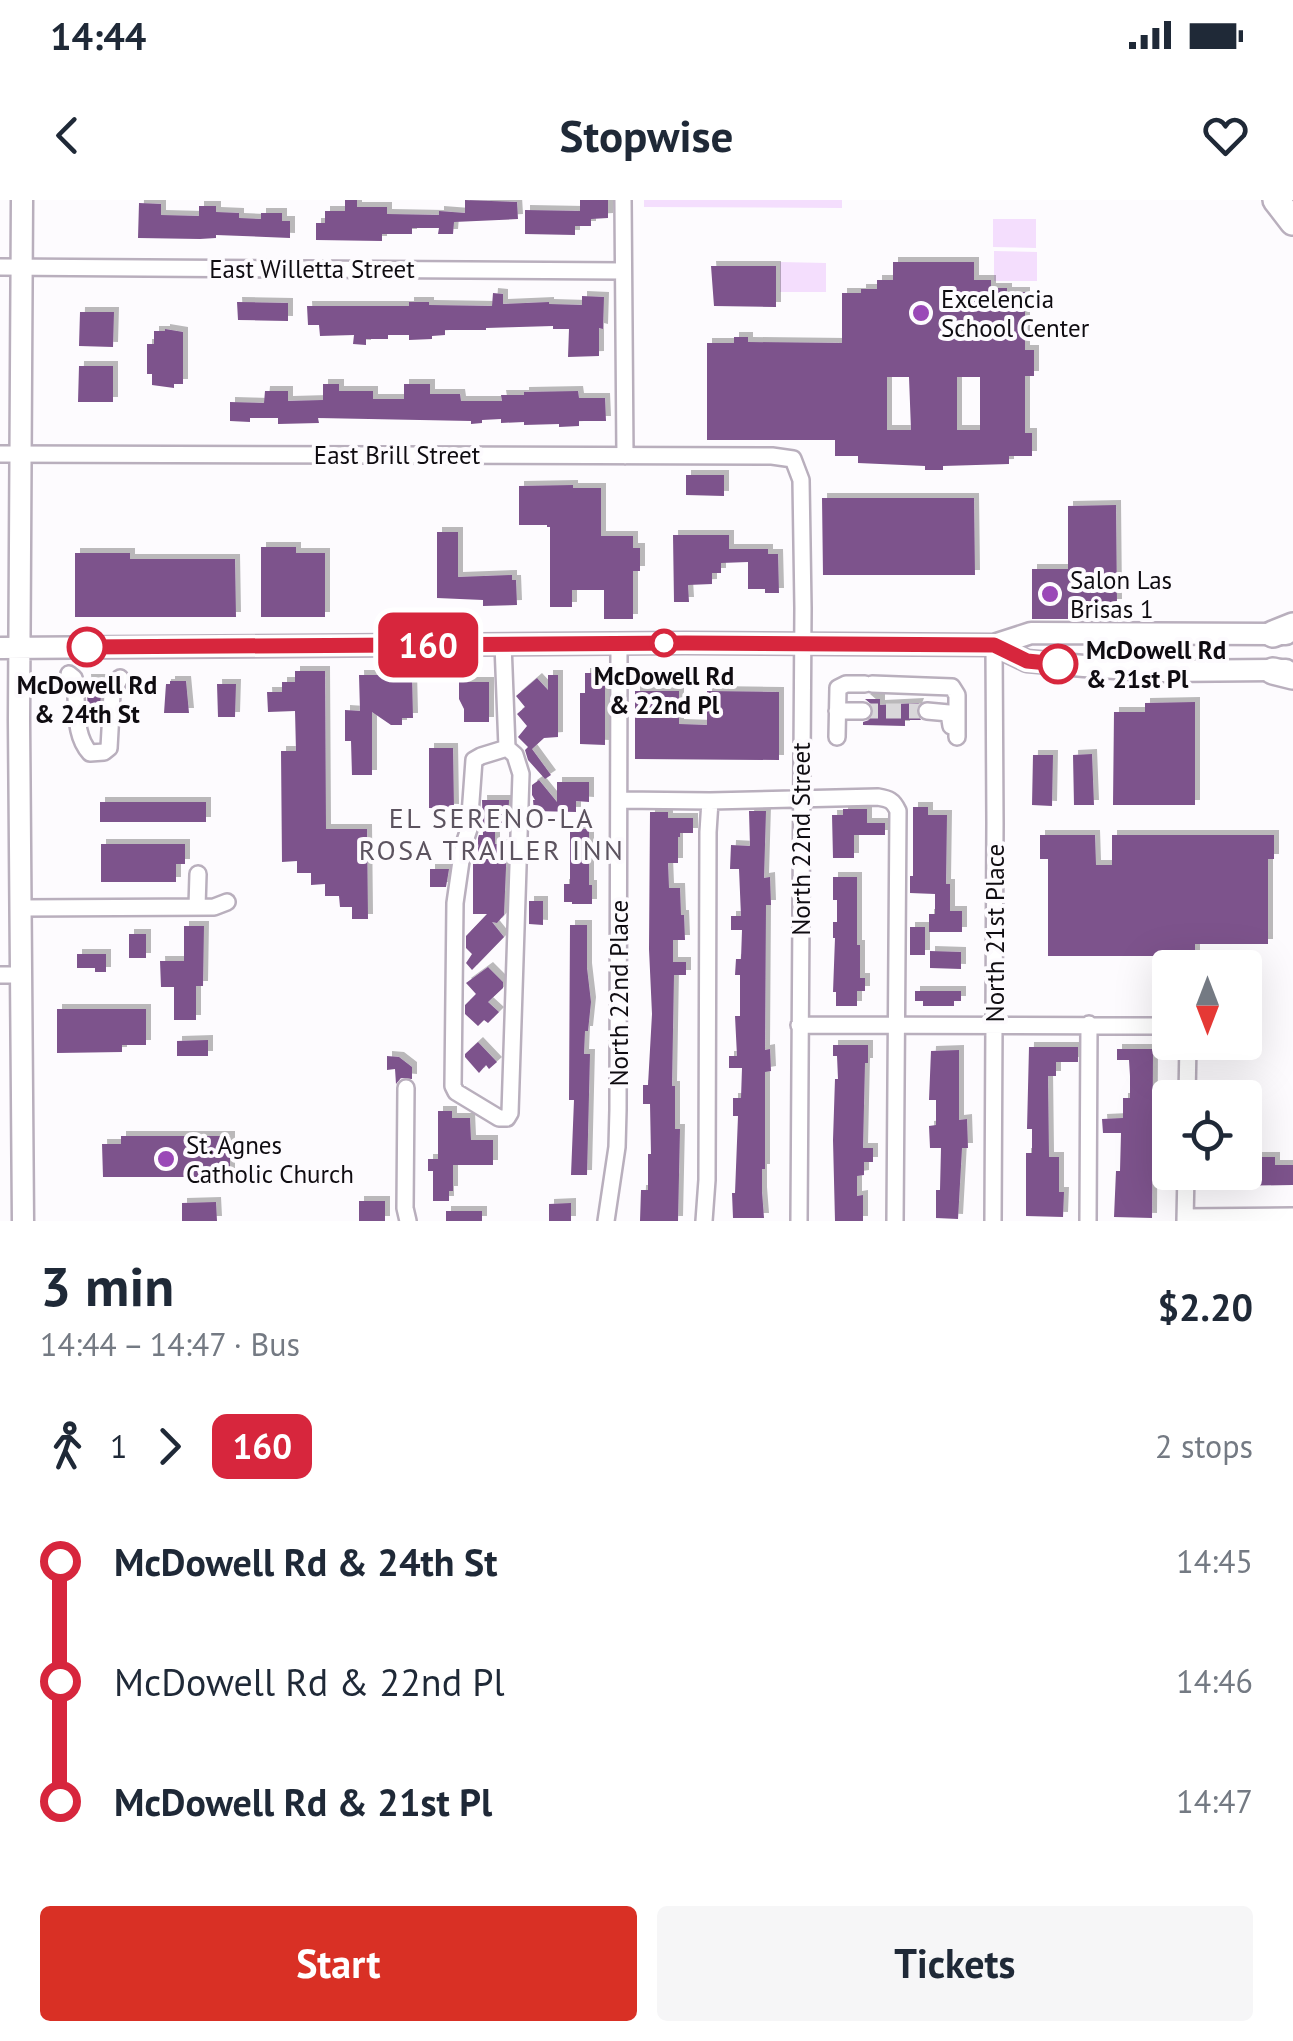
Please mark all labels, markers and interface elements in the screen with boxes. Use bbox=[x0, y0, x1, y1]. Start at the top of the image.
text: 14:44 bbox=[50, 11, 146, 60]
text: Stopwise bbox=[560, 106, 733, 164]
icon: back bbox=[40, 108, 95, 163]
icon: heart bbox=[1198, 108, 1253, 163]
street label: East Willetta Street bbox=[209, 253, 415, 285]
place label: Excelencia School Center bbox=[941, 283, 1090, 344]
marker: Excelencia School Center bbox=[910, 302, 932, 324]
street label: East Brill Street bbox=[314, 439, 481, 471]
place label: Salon Las Brisas 1 bbox=[1070, 564, 1172, 625]
marker: Salon Las Brisas 1 bbox=[1039, 583, 1061, 605]
line badge: 160 bbox=[370, 612, 486, 678]
text: 160 bbox=[398, 622, 458, 668]
marker: McDowell Rd & 24th St bbox=[68, 628, 106, 666]
marker: McDowell Rd & 22nd Pl bbox=[651, 630, 677, 656]
place label: McDowell Rd & 21st Pl bbox=[1086, 634, 1226, 695]
marker: McDowell Rd & 21st Pl bbox=[1039, 645, 1077, 683]
place label: McDowell Rd & 22nd Pl bbox=[594, 660, 734, 721]
place label: McDowell Rd & 24th St bbox=[17, 669, 157, 730]
street label: North 22nd Street bbox=[785, 742, 817, 936]
district label: EL SERENO-LA ROSA TRAILER INN bbox=[359, 799, 625, 868]
street label: North 21st Place bbox=[979, 844, 1011, 1022]
street label: North 22nd Place bbox=[603, 900, 635, 1086]
north arrow bbox=[1152, 950, 1262, 1060]
map controls bbox=[1152, 950, 1262, 1190]
button: locate bbox=[1152, 1080, 1262, 1190]
place label: St. Agnes Catholic Church bbox=[186, 1129, 354, 1190]
marker: St. Agnes Catholic Church bbox=[155, 1148, 177, 1170]
text: 3 min bbox=[40, 1250, 174, 1321]
text: $2.20 bbox=[1157, 1282, 1253, 1331]
text: 14:44 – 14:47 · Bus bbox=[40, 1323, 300, 1365]
icon: walk bbox=[40, 1419, 95, 1474]
icon: forward bbox=[142, 1419, 197, 1474]
text: 160 bbox=[232, 1423, 292, 1469]
text: 1 bbox=[110, 1425, 127, 1467]
text: 2 stops bbox=[1155, 1425, 1253, 1467]
text: McDowell Rd & 24th St bbox=[114, 1537, 497, 1586]
text: 14:45 bbox=[1176, 1540, 1253, 1582]
text: McDowell Rd & 22nd Pl bbox=[114, 1657, 505, 1706]
text: 14:46 bbox=[1176, 1660, 1253, 1702]
text: McDowell Rd & 21st Pl bbox=[114, 1777, 492, 1826]
text: 14:47 bbox=[1176, 1780, 1253, 1822]
button: Start bbox=[40, 1906, 637, 2021]
button: Tickets bbox=[657, 1906, 1253, 2021]

